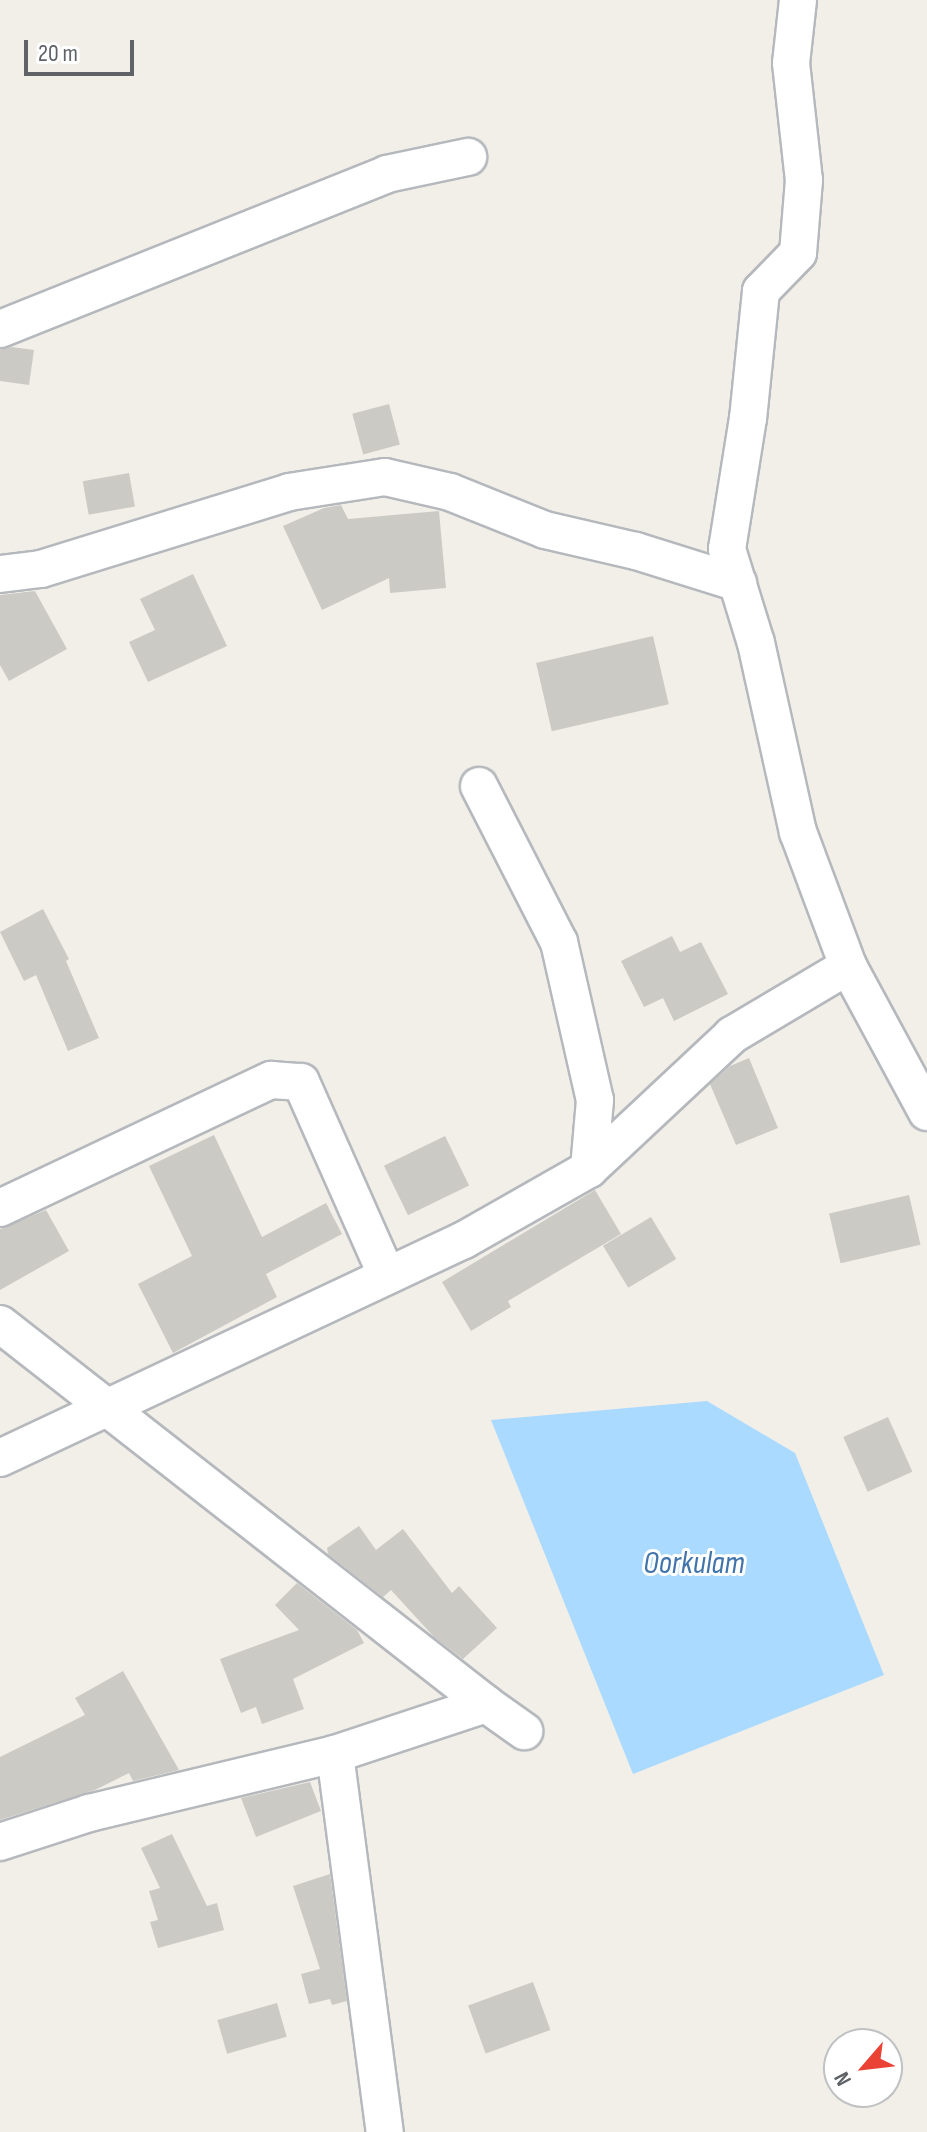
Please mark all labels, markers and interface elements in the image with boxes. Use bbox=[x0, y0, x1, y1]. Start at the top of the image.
scale bar bbox=[28, 24, 138, 74]
text: 20 m bbox=[38, 39, 78, 68]
water label: Oorkulam bbox=[643, 1545, 745, 1583]
north arrow bbox=[823, 2028, 903, 2108]
text: N bbox=[828, 2067, 858, 2090]

